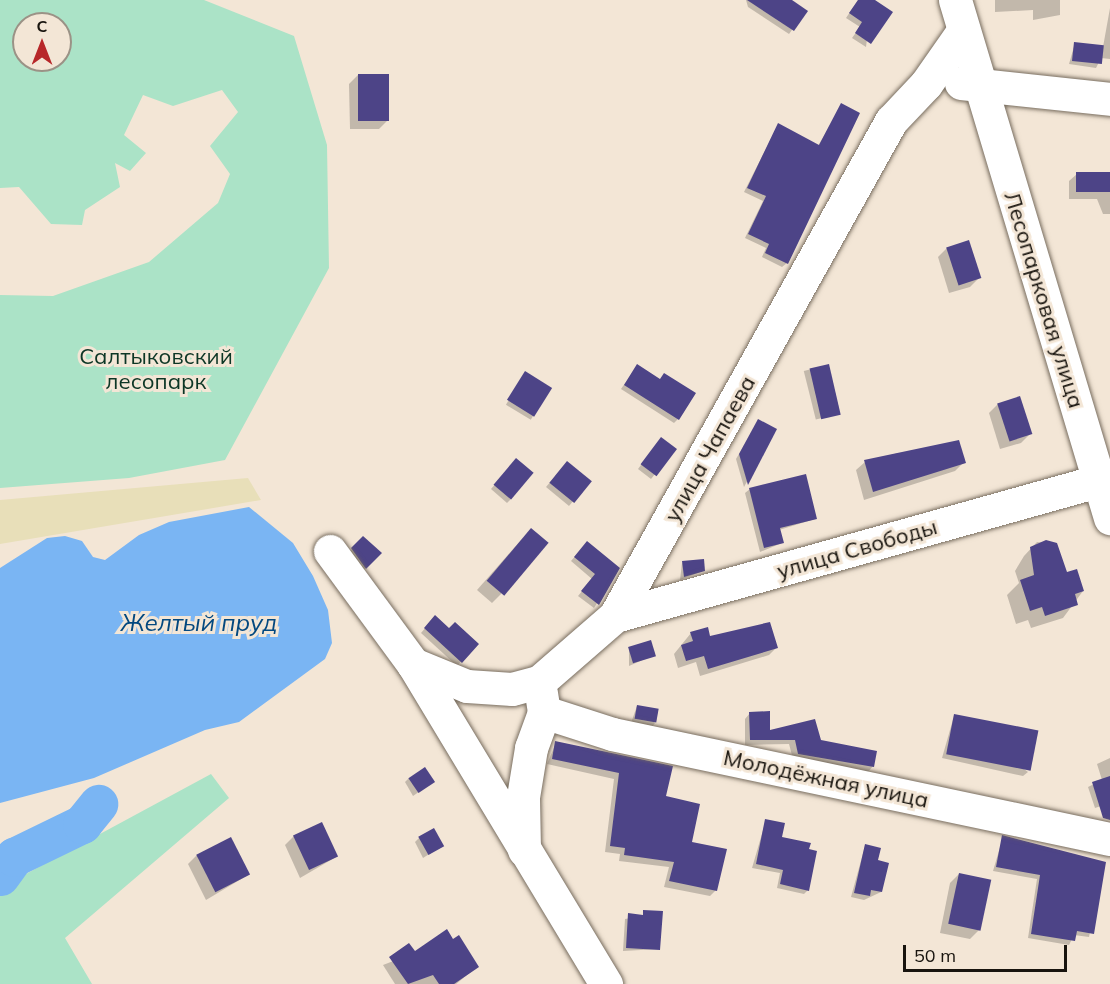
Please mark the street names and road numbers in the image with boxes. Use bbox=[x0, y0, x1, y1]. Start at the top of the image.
street label: Лесопарковая улица bbox=[998, 189, 1090, 411]
street label: улица Чапаева bbox=[659, 371, 761, 527]
street label: улица Свободы bbox=[774, 514, 940, 584]
street label: Молодёжная улица bbox=[721, 744, 931, 814]

